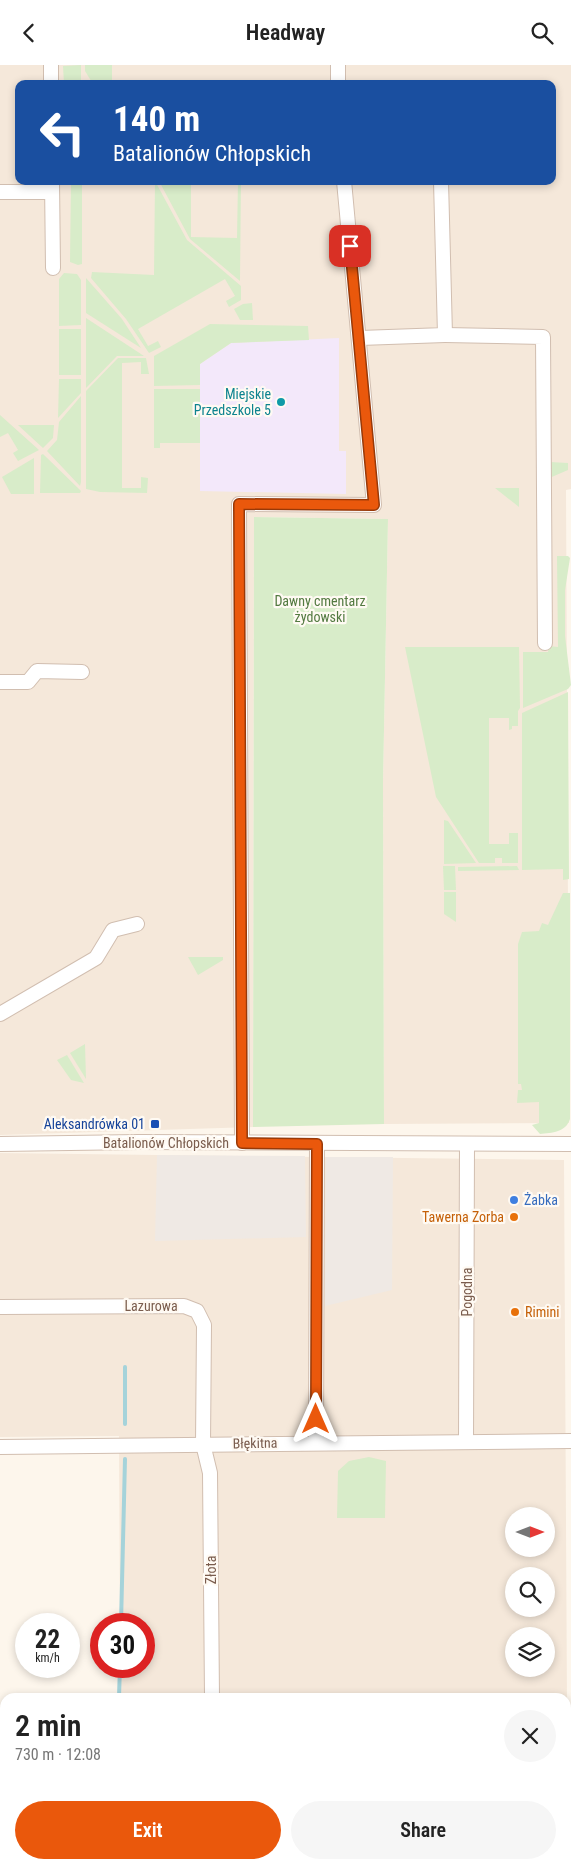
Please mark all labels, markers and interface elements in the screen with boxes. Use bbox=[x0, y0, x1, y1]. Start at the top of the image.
icon: back bbox=[15, 19, 43, 47]
icon: search bbox=[528, 19, 556, 47]
text: Headway bbox=[246, 20, 325, 45]
text: 140 m bbox=[113, 99, 200, 140]
icon: left bbox=[30, 100, 95, 165]
text: Batalionów Chłopskich bbox=[113, 141, 311, 166]
pin bbox=[329, 225, 371, 267]
icon: arrive bbox=[336, 232, 364, 260]
place label: Miejskie Przedszkole 5 bbox=[194, 386, 271, 418]
marker: Miejskie Przedszkole 5 bbox=[275, 396, 287, 408]
park label: Dawny cmentarz żydowski bbox=[274, 593, 366, 625]
place label: Aleksandrówka 01 bbox=[44, 1116, 145, 1132]
marker: Aleksandrówka 01 bbox=[149, 1118, 161, 1130]
street label: Batalionów Chłopskich bbox=[103, 1135, 229, 1151]
place label: Żabka bbox=[524, 1192, 558, 1208]
marker: Żabka bbox=[508, 1194, 520, 1206]
place label: Tawerna Zorba bbox=[422, 1209, 504, 1225]
marker: Tawerna Zorba bbox=[508, 1211, 520, 1223]
street label: Pogodna bbox=[459, 1267, 475, 1317]
street label: Lazurowa bbox=[124, 1298, 178, 1314]
place label: Rimini bbox=[525, 1304, 559, 1320]
marker: Rimini bbox=[509, 1306, 521, 1318]
position arrow bbox=[289, 1392, 341, 1444]
street label: Błękitna bbox=[232, 1435, 278, 1451]
north arrow bbox=[505, 1507, 555, 1557]
map controls bbox=[505, 1507, 555, 1677]
street label: Złota bbox=[203, 1556, 219, 1584]
button: search bbox=[505, 1567, 555, 1617]
speed limit sign: 30 bbox=[90, 1613, 155, 1678]
text: 22 bbox=[35, 1625, 60, 1654]
button: layers bbox=[505, 1627, 555, 1677]
text: km/h bbox=[35, 1651, 60, 1665]
text: 2 min bbox=[15, 1708, 81, 1743]
button: close bbox=[504, 1710, 556, 1762]
text: 730 m · 12:08 bbox=[15, 1745, 101, 1764]
button: Exit bbox=[15, 1801, 281, 1859]
button: Share bbox=[291, 1801, 556, 1859]

